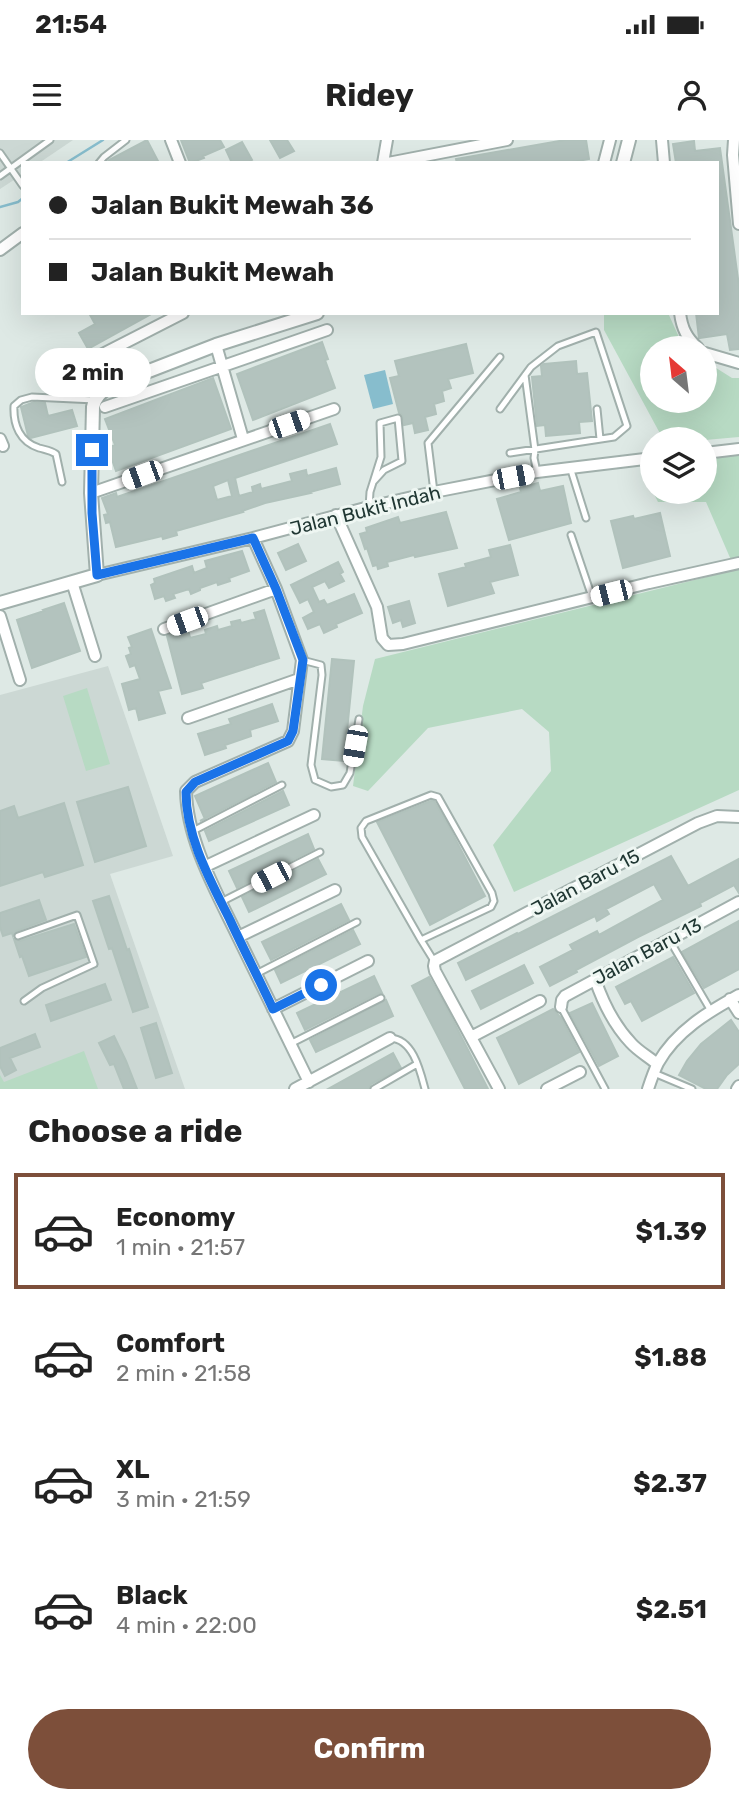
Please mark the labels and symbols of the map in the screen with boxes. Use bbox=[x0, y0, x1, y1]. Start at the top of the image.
north arrow bbox=[640, 336, 718, 413]
callout: 2 min bbox=[34, 348, 150, 398]
car bbox=[266, 407, 313, 441]
route end bbox=[76, 434, 108, 466]
car bbox=[119, 458, 166, 492]
car bbox=[491, 463, 536, 491]
street label: Jalan Bukit Indah bbox=[287, 481, 443, 540]
car bbox=[589, 578, 634, 608]
car bbox=[164, 604, 211, 638]
car bbox=[342, 723, 369, 769]
street label: Jalan Baru 15 bbox=[527, 844, 643, 921]
car bbox=[248, 858, 295, 896]
street label: Jalan Baru 13 bbox=[589, 913, 706, 990]
route start bbox=[305, 969, 337, 1001]

